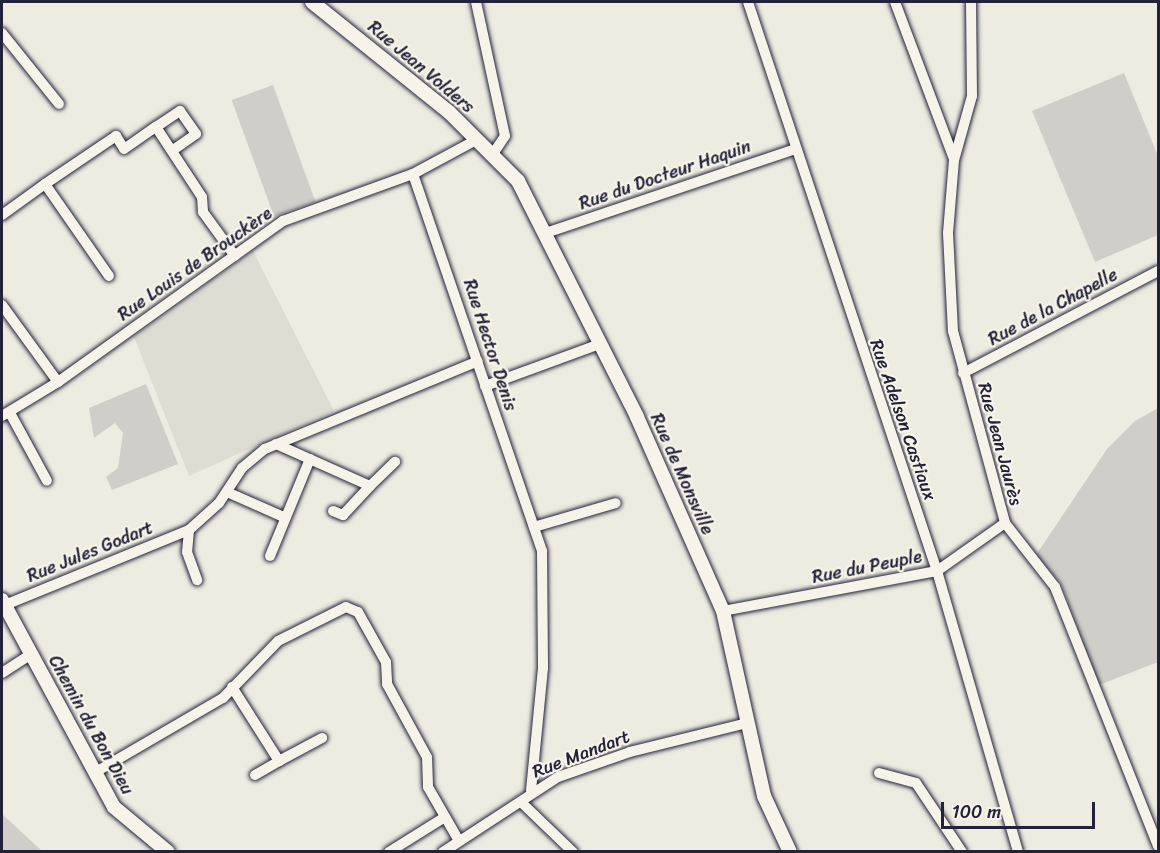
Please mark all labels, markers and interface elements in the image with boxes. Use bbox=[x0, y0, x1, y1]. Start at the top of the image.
street label: Rue Jean Volders bbox=[363, 16, 479, 118]
street label: Rue du Docteur Haquin bbox=[576, 135, 754, 215]
street label: Rue Louis de Brouckère bbox=[113, 202, 277, 326]
street label: Rue de la Chapelle bbox=[984, 264, 1122, 350]
street label: Rue Hector Denis bbox=[458, 276, 522, 414]
street label: Rue Adelson Castiaux bbox=[865, 336, 941, 504]
street label: Rue Jean Jaurès bbox=[973, 380, 1027, 508]
street label: Rue de Monsville bbox=[645, 409, 719, 539]
street label: Rue Jules Godart bbox=[24, 517, 156, 587]
street label: Rue du Peuple bbox=[810, 546, 924, 588]
street label: Chemin du Bon Dieu bbox=[44, 651, 138, 799]
street label: Rue Mandart bbox=[530, 726, 632, 782]
scale bar bbox=[944, 790, 1098, 828]
text: 100 m bbox=[952, 796, 1001, 828]

